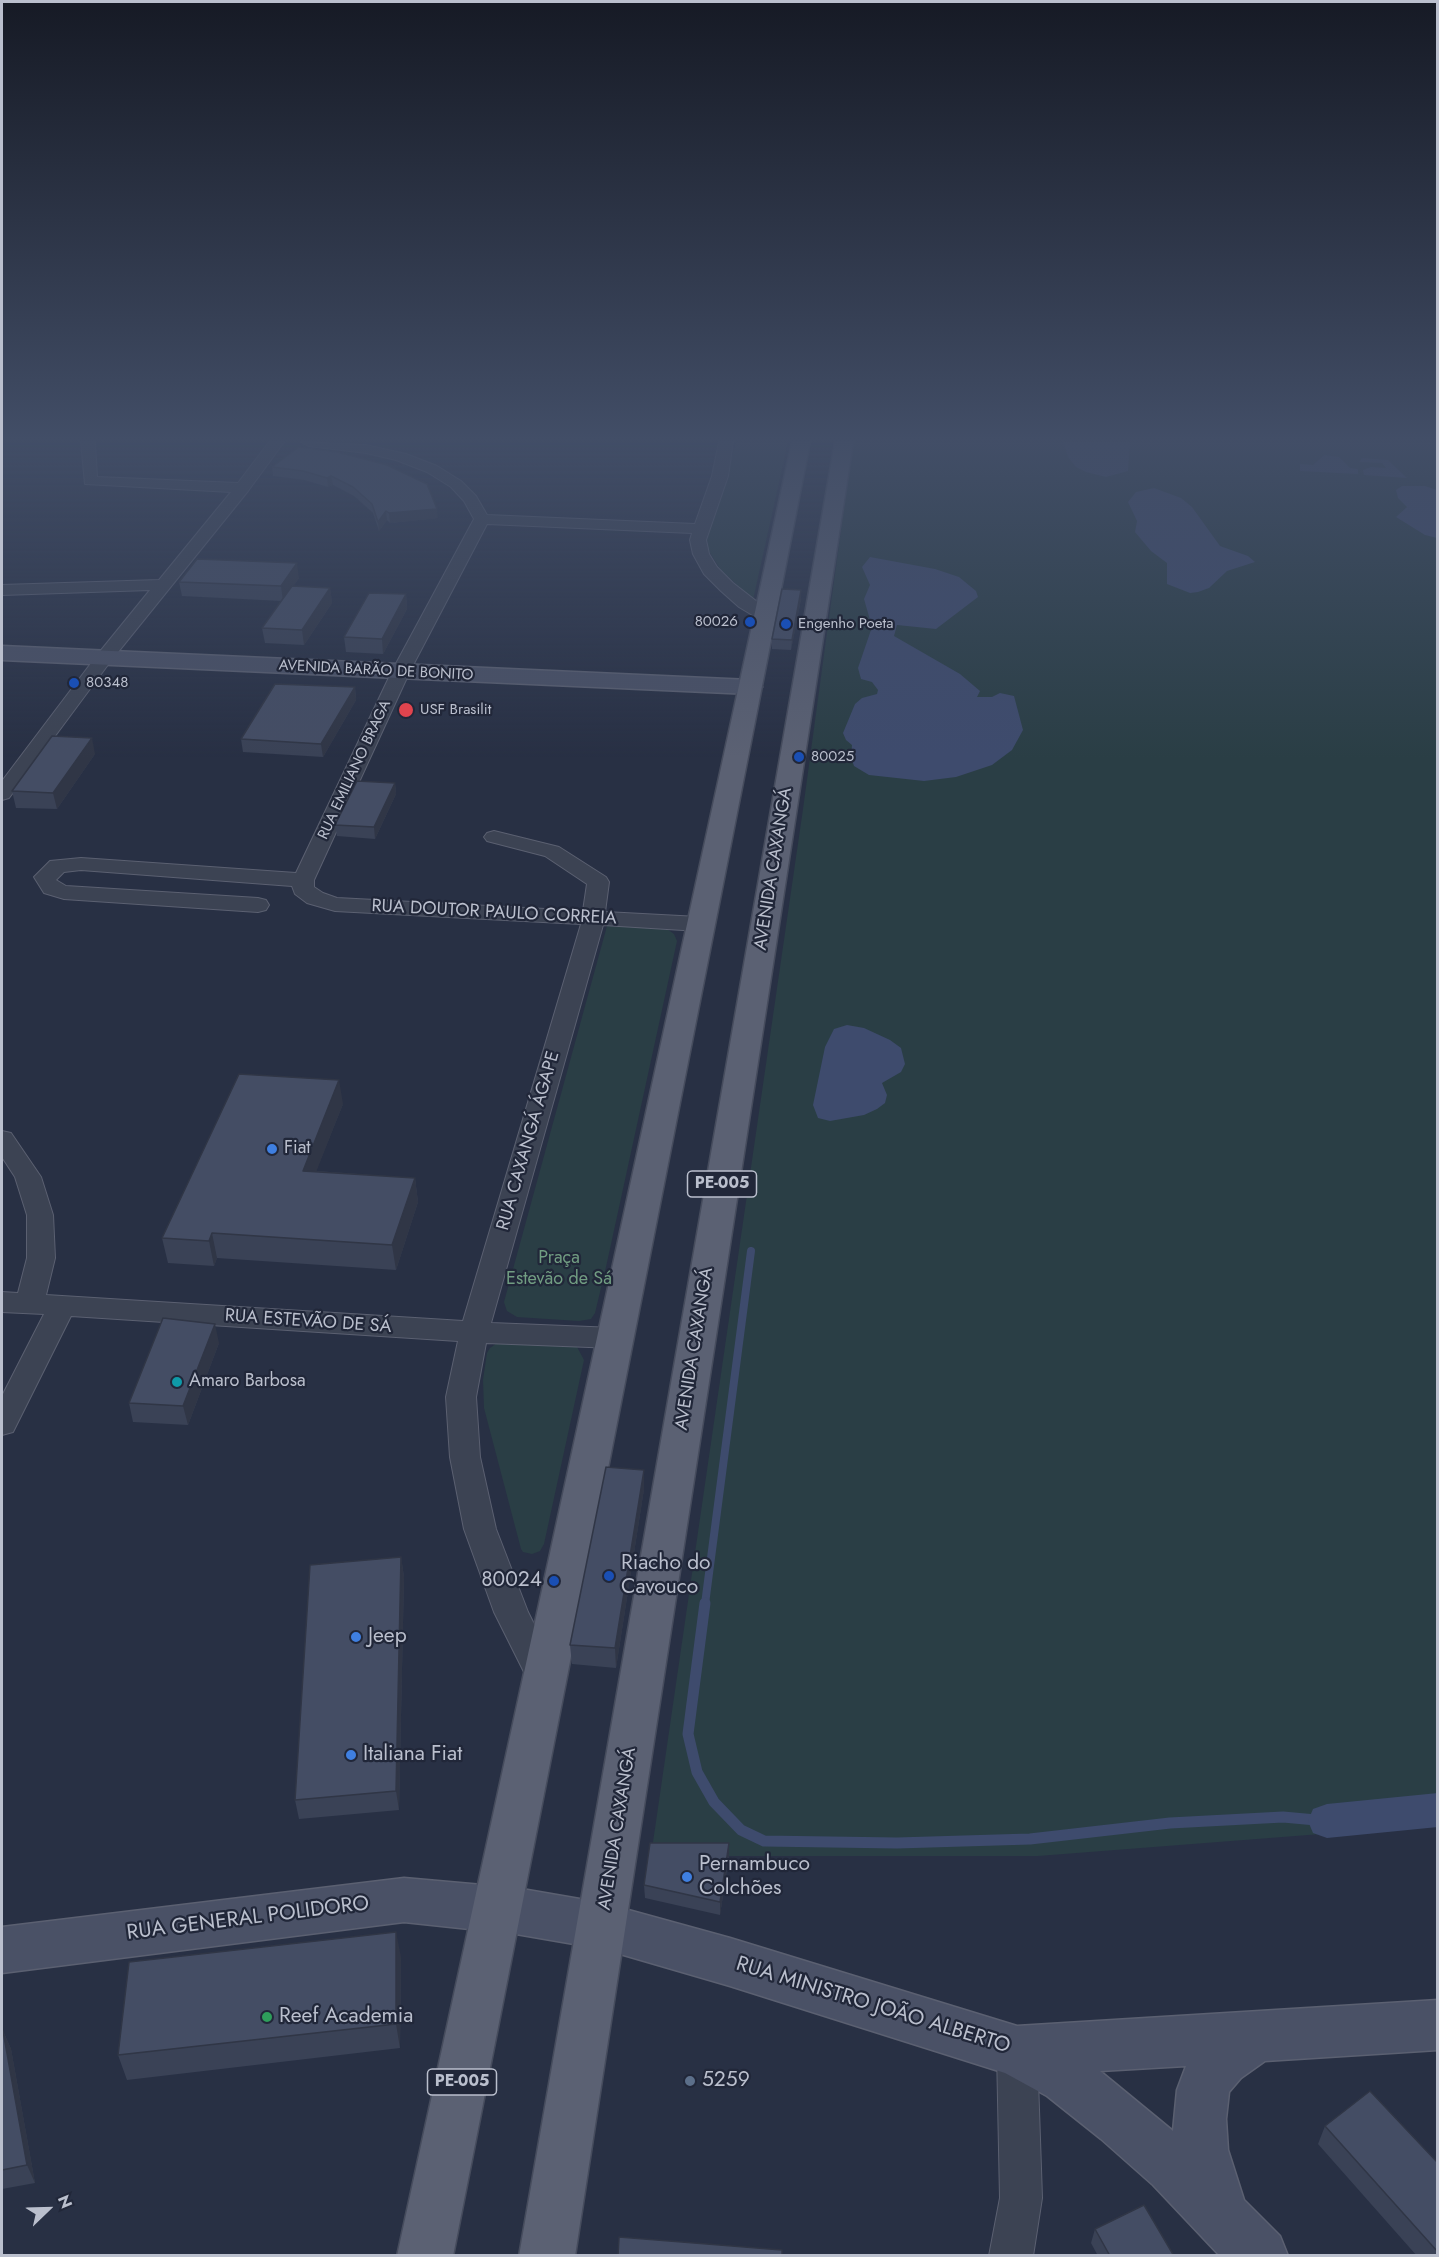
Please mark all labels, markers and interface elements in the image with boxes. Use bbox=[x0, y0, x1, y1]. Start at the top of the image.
place label: 80026 bbox=[695, 613, 738, 631]
marker: 80026 bbox=[743, 615, 757, 629]
place label: Engenho Poeta bbox=[798, 615, 893, 633]
marker: Engenho Poeta bbox=[779, 617, 793, 631]
street label: AVENIDA BARÃO DE BONITO bbox=[278, 657, 474, 685]
place label: 80348 bbox=[86, 674, 128, 692]
marker: 80348 bbox=[67, 676, 81, 690]
street label: RUA EMILIANO BRAGA bbox=[315, 697, 395, 843]
marker: USF Brasilit bbox=[397, 701, 415, 719]
place label: USF Brasilit bbox=[420, 701, 491, 719]
place label: 80025 bbox=[811, 748, 854, 766]
marker: 80025 bbox=[792, 750, 806, 764]
street label: AVENIDA CAXANGÁ bbox=[750, 786, 798, 952]
street label: RUA DOUTOR PAULO CORREIA bbox=[371, 896, 617, 930]
street label: RUA CAXANGÁ ÁGAPE bbox=[493, 1049, 565, 1233]
place label: Fiat bbox=[284, 1138, 311, 1160]
marker: Fiat bbox=[265, 1142, 279, 1156]
road number: PE-005 bbox=[688, 1171, 756, 1197]
park label: Praça Estevão de Sá bbox=[506, 1248, 612, 1290]
street label: AVENIDA CAXANGÁ bbox=[671, 1266, 719, 1432]
street label: RUA ESTEVÃO DE SÁ bbox=[224, 1305, 392, 1339]
place label: Amaro Barbosa bbox=[189, 1371, 306, 1393]
marker: Amaro Barbosa bbox=[170, 1375, 184, 1389]
place label: Riacho do Cavouco bbox=[621, 1551, 711, 1601]
place label: 80024 bbox=[481, 1568, 542, 1594]
marker: Riacho do Cavouco bbox=[602, 1569, 616, 1583]
marker: 80024 bbox=[547, 1574, 561, 1588]
place label: Jeep bbox=[368, 1624, 407, 1650]
marker: Jeep bbox=[349, 1630, 363, 1644]
place label: Italiana Fiat bbox=[363, 1742, 462, 1768]
street label: AVENIDA CAXANGÁ bbox=[594, 1746, 642, 1912]
marker: Italiana Fiat bbox=[344, 1748, 358, 1762]
place label: Pernambuco Colchões bbox=[699, 1852, 810, 1902]
marker: Pernambuco Colchões bbox=[680, 1870, 694, 1884]
street label: RUA GENERAL POLIDORO bbox=[125, 1892, 371, 1946]
street label: RUA MINISTRO JOÃO ALBERTO bbox=[733, 1952, 1013, 2060]
place label: Reef Academia bbox=[279, 2004, 413, 2030]
marker: Reef Academia bbox=[260, 2010, 274, 2024]
place label: 5259 bbox=[702, 2068, 750, 2094]
road number: PE-005 bbox=[428, 2069, 496, 2095]
marker: 5259 bbox=[683, 2074, 697, 2088]
north arrow bbox=[18, 2179, 78, 2239]
text: N bbox=[52, 2191, 78, 2212]

